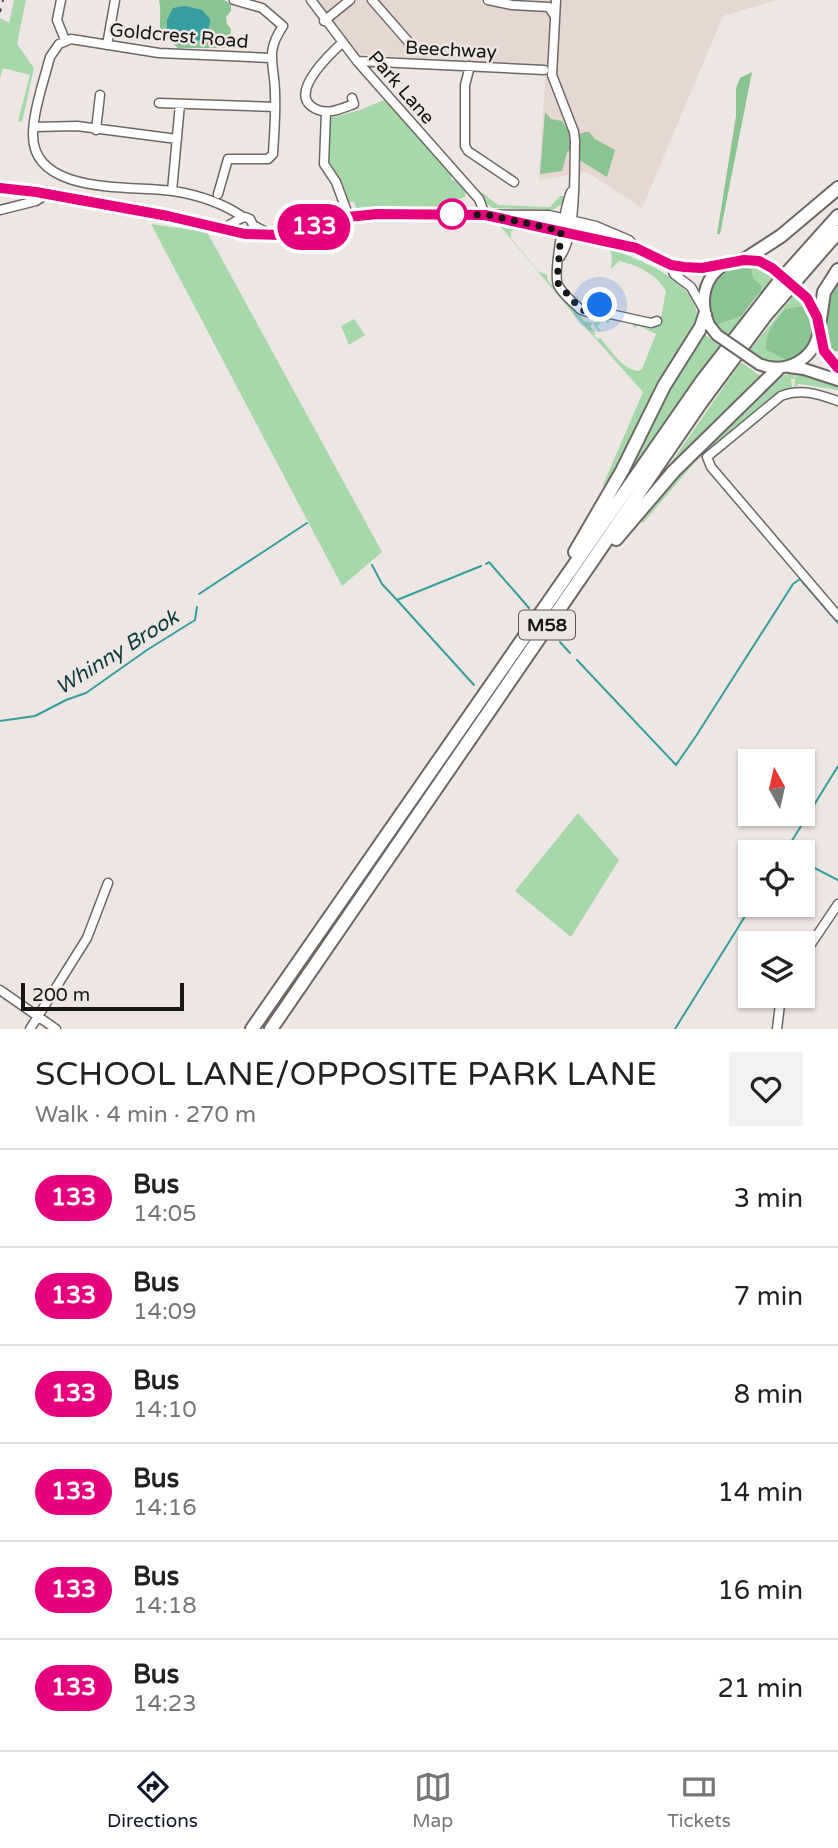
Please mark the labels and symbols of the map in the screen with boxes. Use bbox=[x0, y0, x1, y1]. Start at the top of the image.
street label: Goldcrest Road bbox=[108, 19, 249, 53]
street label: Beechway bbox=[405, 37, 497, 63]
street label: Park Lane bbox=[364, 47, 439, 129]
unlabelled marker bbox=[437, 199, 467, 229]
line badge: 133 bbox=[274, 204, 354, 250]
your location bbox=[582, 287, 617, 322]
water label: Whinny Brook bbox=[51, 604, 185, 700]
road number: M58 bbox=[519, 610, 575, 640]
north arrow bbox=[738, 749, 816, 826]
scale bar bbox=[21, 980, 184, 1012]

